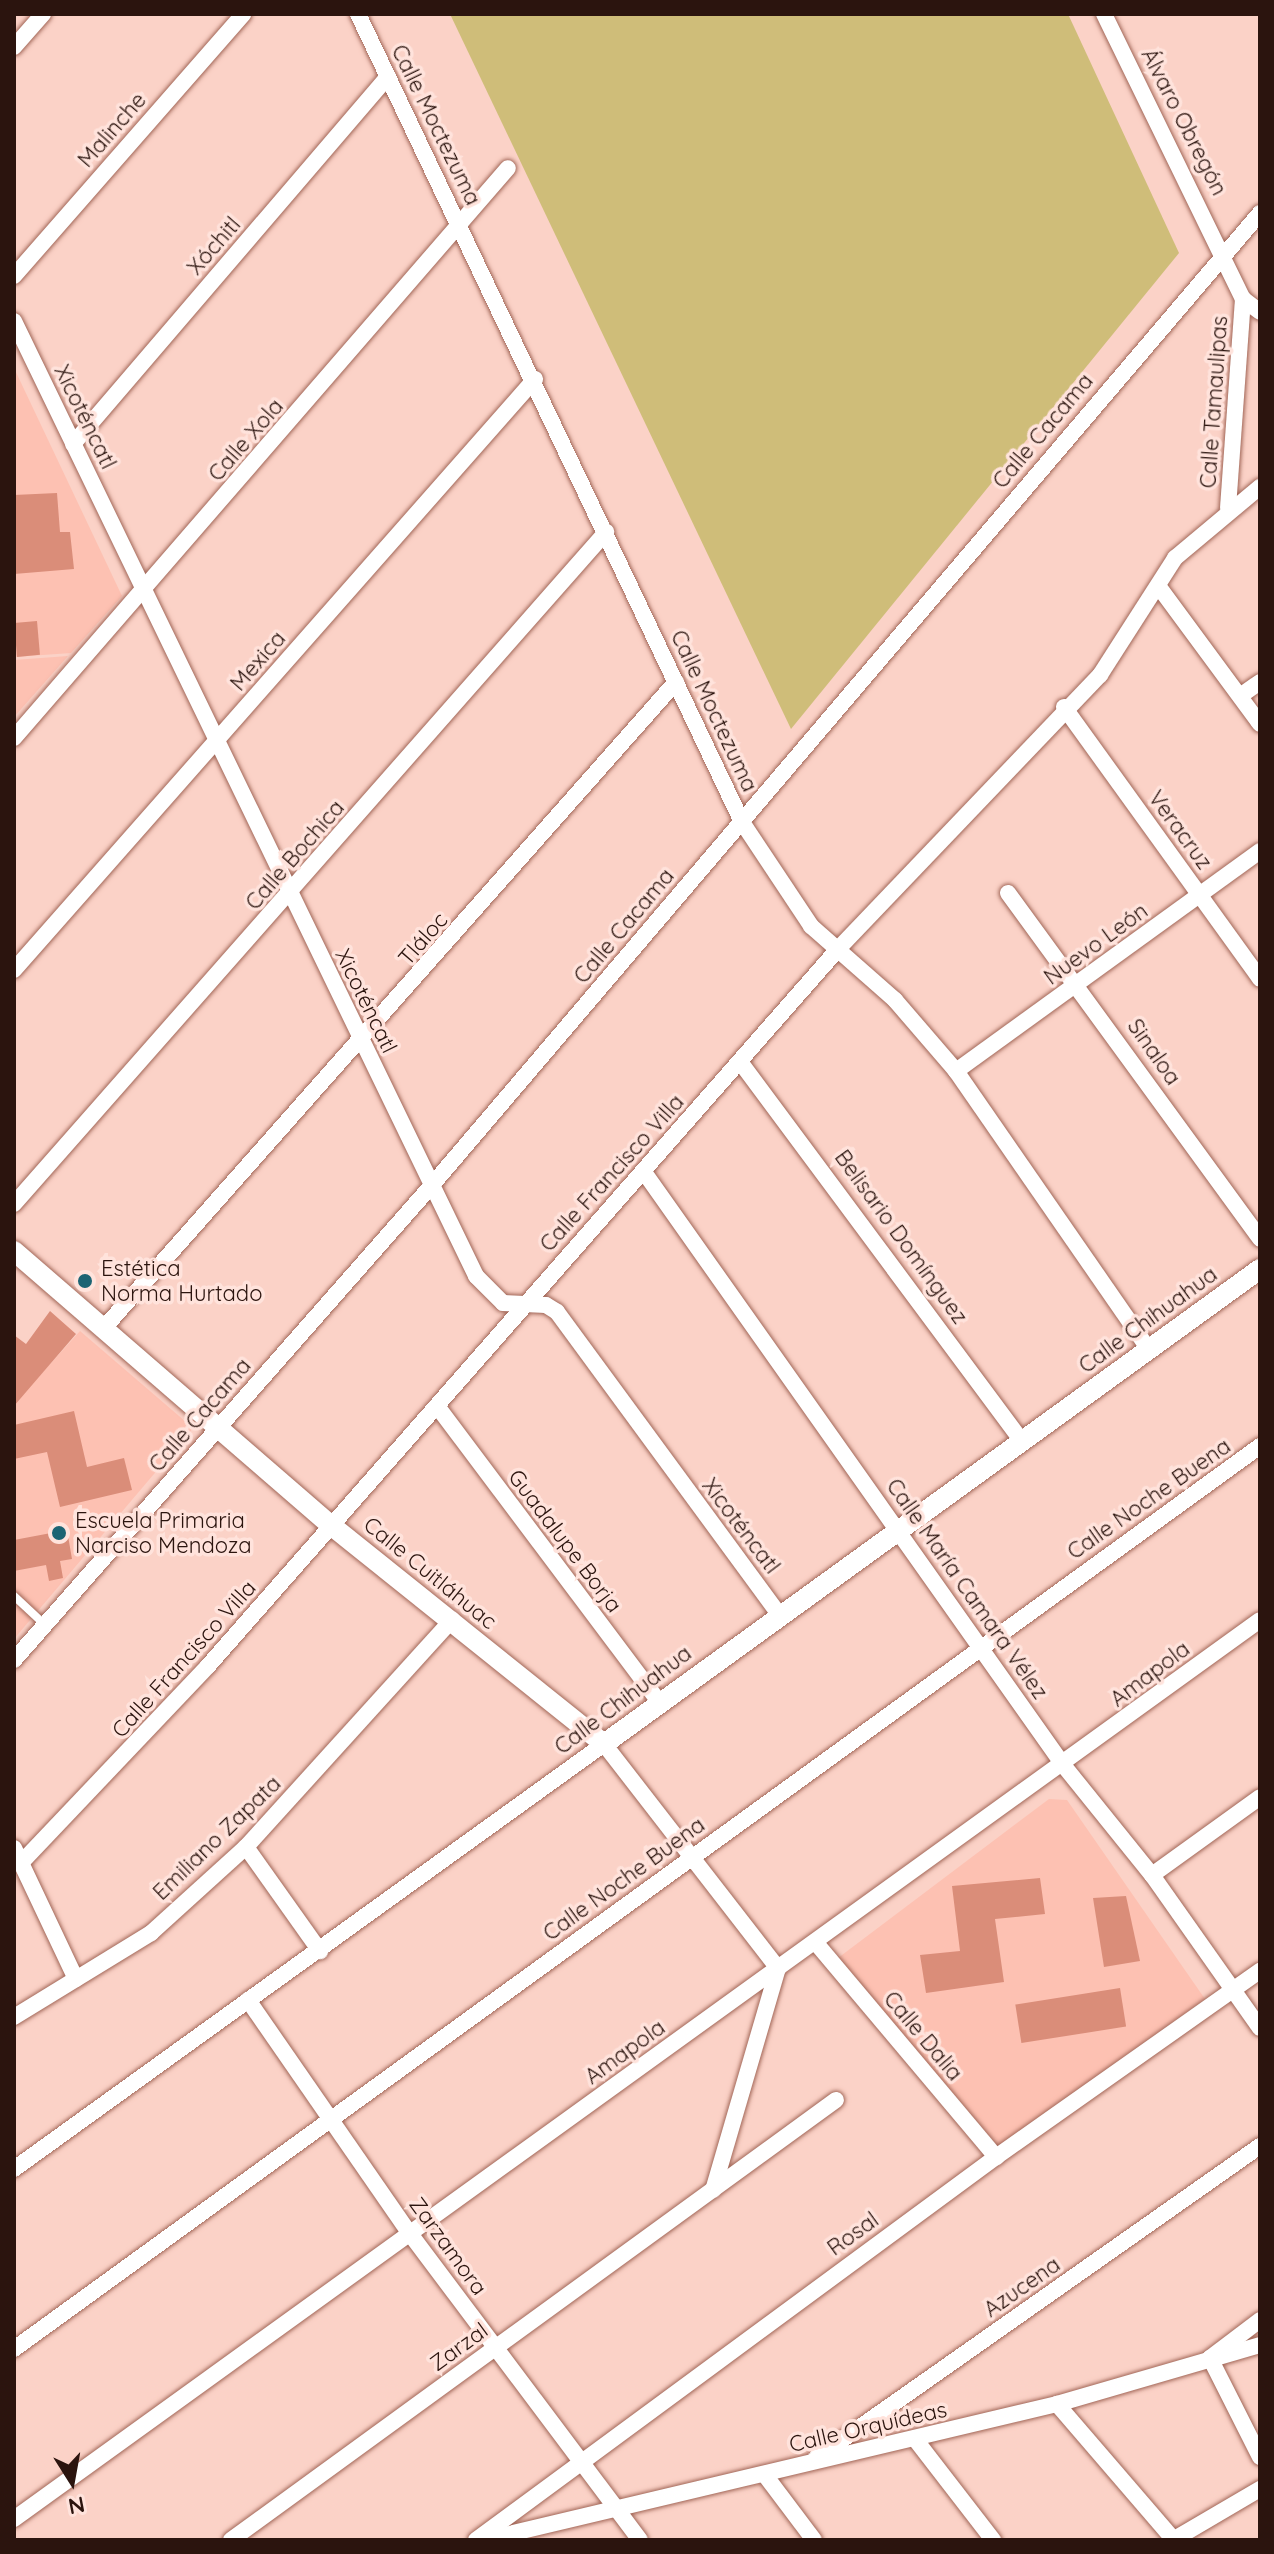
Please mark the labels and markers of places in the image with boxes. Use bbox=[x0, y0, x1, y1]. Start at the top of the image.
place label: Estética Norma Hurtado bbox=[101, 1255, 262, 1306]
marker: Estética Norma Hurtado bbox=[76, 1272, 94, 1290]
place label: Escuela Primaria Narciso Mendoza bbox=[75, 1507, 252, 1558]
marker: Escuela Primaria Narciso Mendoza bbox=[50, 1524, 68, 1542]

